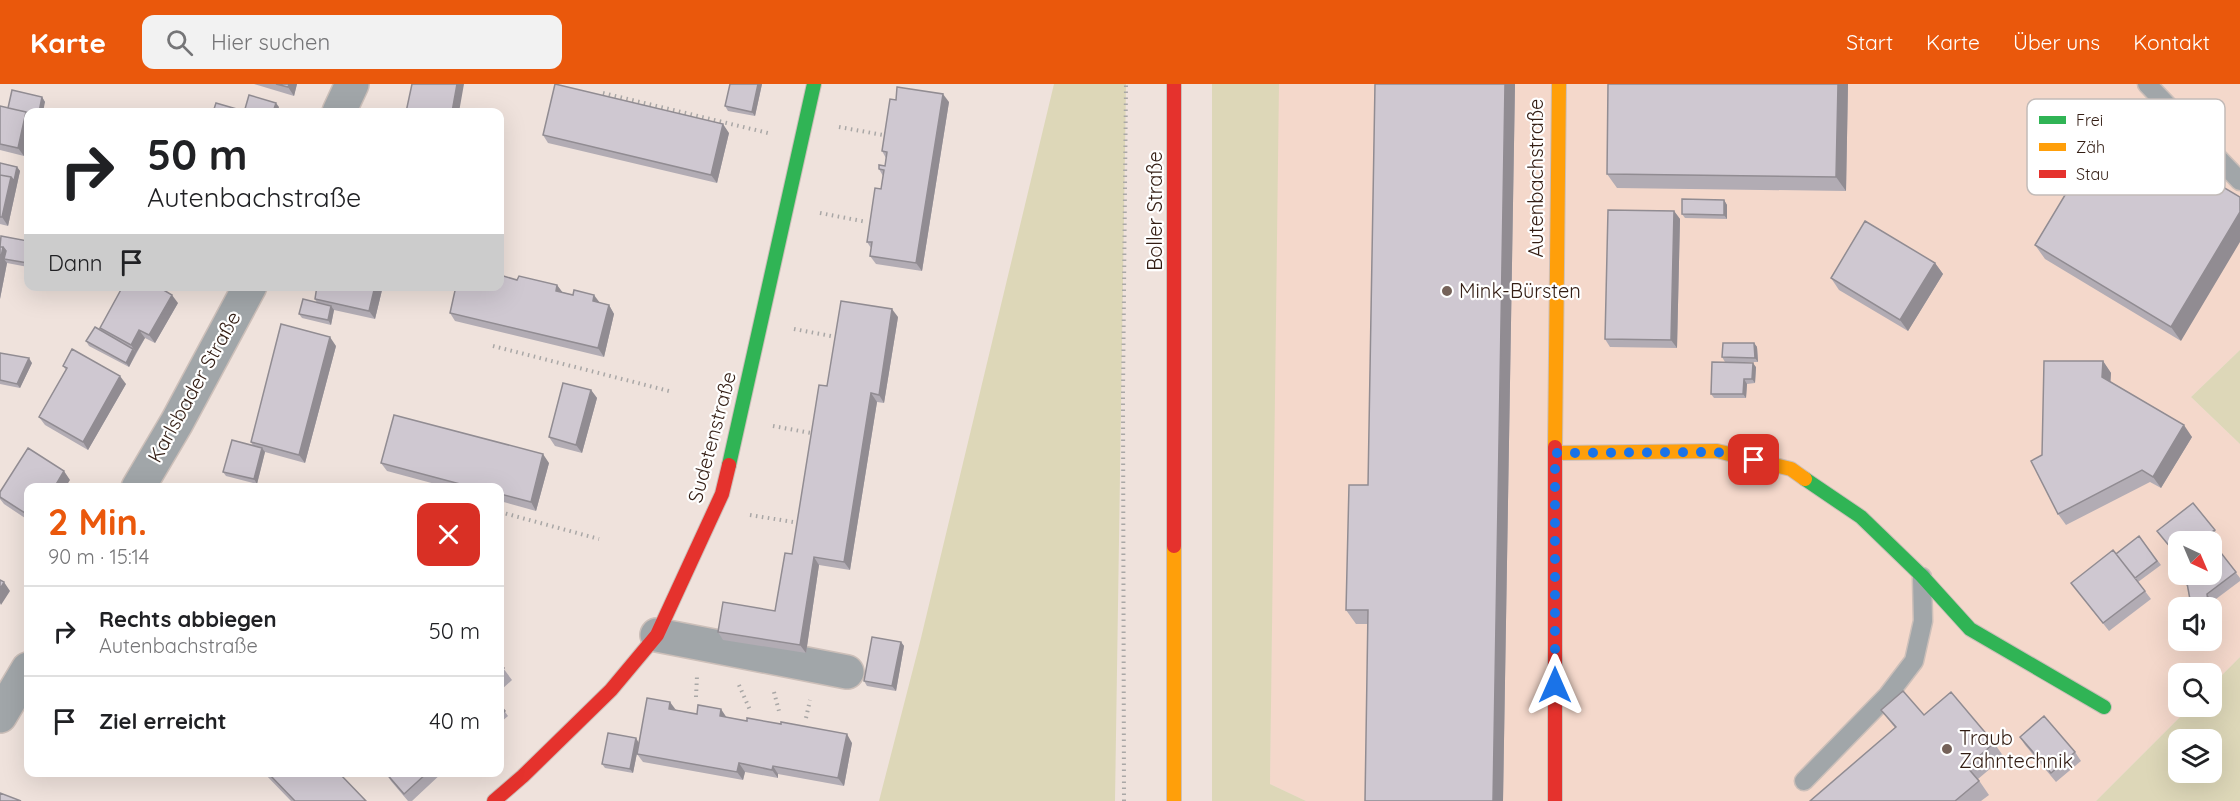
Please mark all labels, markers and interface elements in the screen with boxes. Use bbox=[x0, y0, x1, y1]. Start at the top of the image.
search box bbox=[142, 15, 562, 69]
text: Karte bbox=[30, 25, 106, 60]
icon: search bbox=[163, 26, 196, 59]
text: Hier suchen bbox=[211, 28, 330, 56]
text: Start bbox=[1846, 29, 1893, 55]
text: Karte bbox=[1926, 29, 1980, 55]
text: Über uns bbox=[2013, 29, 2100, 55]
text: Kontakt bbox=[2133, 29, 2210, 55]
street label: Autenbachstraße bbox=[1523, 99, 1548, 257]
legend bbox=[2027, 99, 2225, 195]
text: Frei bbox=[2076, 110, 2103, 130]
text: 50 m bbox=[147, 128, 247, 181]
icon: right bbox=[48, 132, 126, 210]
text: Zäh bbox=[2076, 137, 2105, 157]
street label: Boller Straße bbox=[1142, 151, 1167, 271]
text: Stau bbox=[2076, 164, 2109, 184]
text: Autenbachstraße bbox=[147, 180, 361, 214]
icon: arrive bbox=[115, 246, 148, 279]
text: Dann bbox=[48, 249, 103, 277]
place label: Mink-Bürsten bbox=[1459, 278, 1581, 303]
marker: Mink-Bürsten bbox=[1440, 284, 1454, 298]
street label: Karlsbader Straße bbox=[142, 307, 245, 467]
street label: Sudetenstraße bbox=[682, 369, 741, 505]
pin bbox=[1728, 434, 1779, 485]
icon: arrive bbox=[1737, 443, 1770, 476]
text: 2 Min. bbox=[48, 499, 147, 544]
button: close bbox=[417, 503, 480, 566]
north arrow bbox=[2168, 531, 2222, 585]
map controls bbox=[2168, 531, 2222, 783]
text: 90 m · 15:14 bbox=[48, 544, 149, 569]
button: sound bbox=[2168, 597, 2222, 651]
text: Rechts abbiegen bbox=[99, 605, 277, 633]
icon: right bbox=[48, 615, 81, 648]
text: 50 m bbox=[429, 617, 480, 645]
text: Autenbachstraße bbox=[99, 633, 258, 658]
position arrow bbox=[1523, 653, 1587, 717]
button: search bbox=[2168, 663, 2222, 717]
icon: arrive bbox=[48, 705, 81, 738]
text: Ziel erreicht bbox=[99, 707, 227, 735]
text: 40 m bbox=[429, 707, 480, 735]
place label: Traub Zahntechnik bbox=[1959, 725, 2073, 773]
button: layers bbox=[2168, 729, 2222, 783]
marker: Traub Zahntechnik bbox=[1940, 742, 1954, 756]

